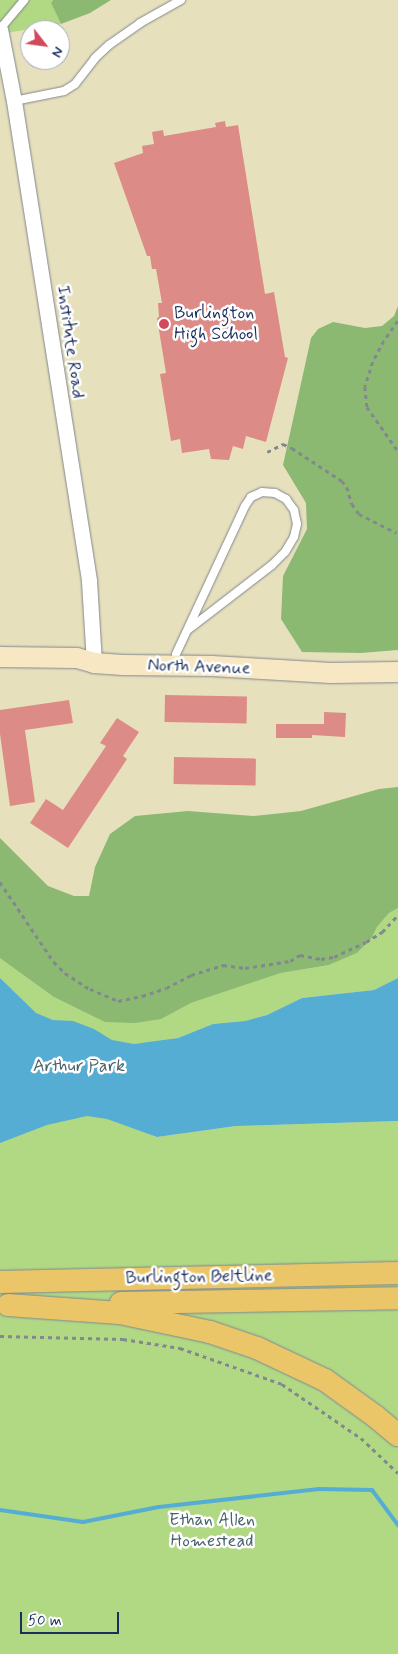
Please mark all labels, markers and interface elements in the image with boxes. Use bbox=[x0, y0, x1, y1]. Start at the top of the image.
north arrow bbox=[20, 20, 70, 70]
text: N bbox=[47, 43, 67, 61]
street label: Institute Road bbox=[51, 285, 89, 399]
place label: Burlington High School bbox=[174, 303, 258, 346]
marker: Burlington High School bbox=[158, 318, 170, 330]
street label: North Avenue bbox=[147, 654, 251, 680]
park label: Arthur Park bbox=[33, 1055, 125, 1077]
street label: Burlington Beltline bbox=[125, 1265, 273, 1289]
park label: Ethan Allen Homestead bbox=[166, 1510, 258, 1552]
scale bar bbox=[22, 1602, 121, 1634]
text: 50 m bbox=[28, 1611, 62, 1631]

